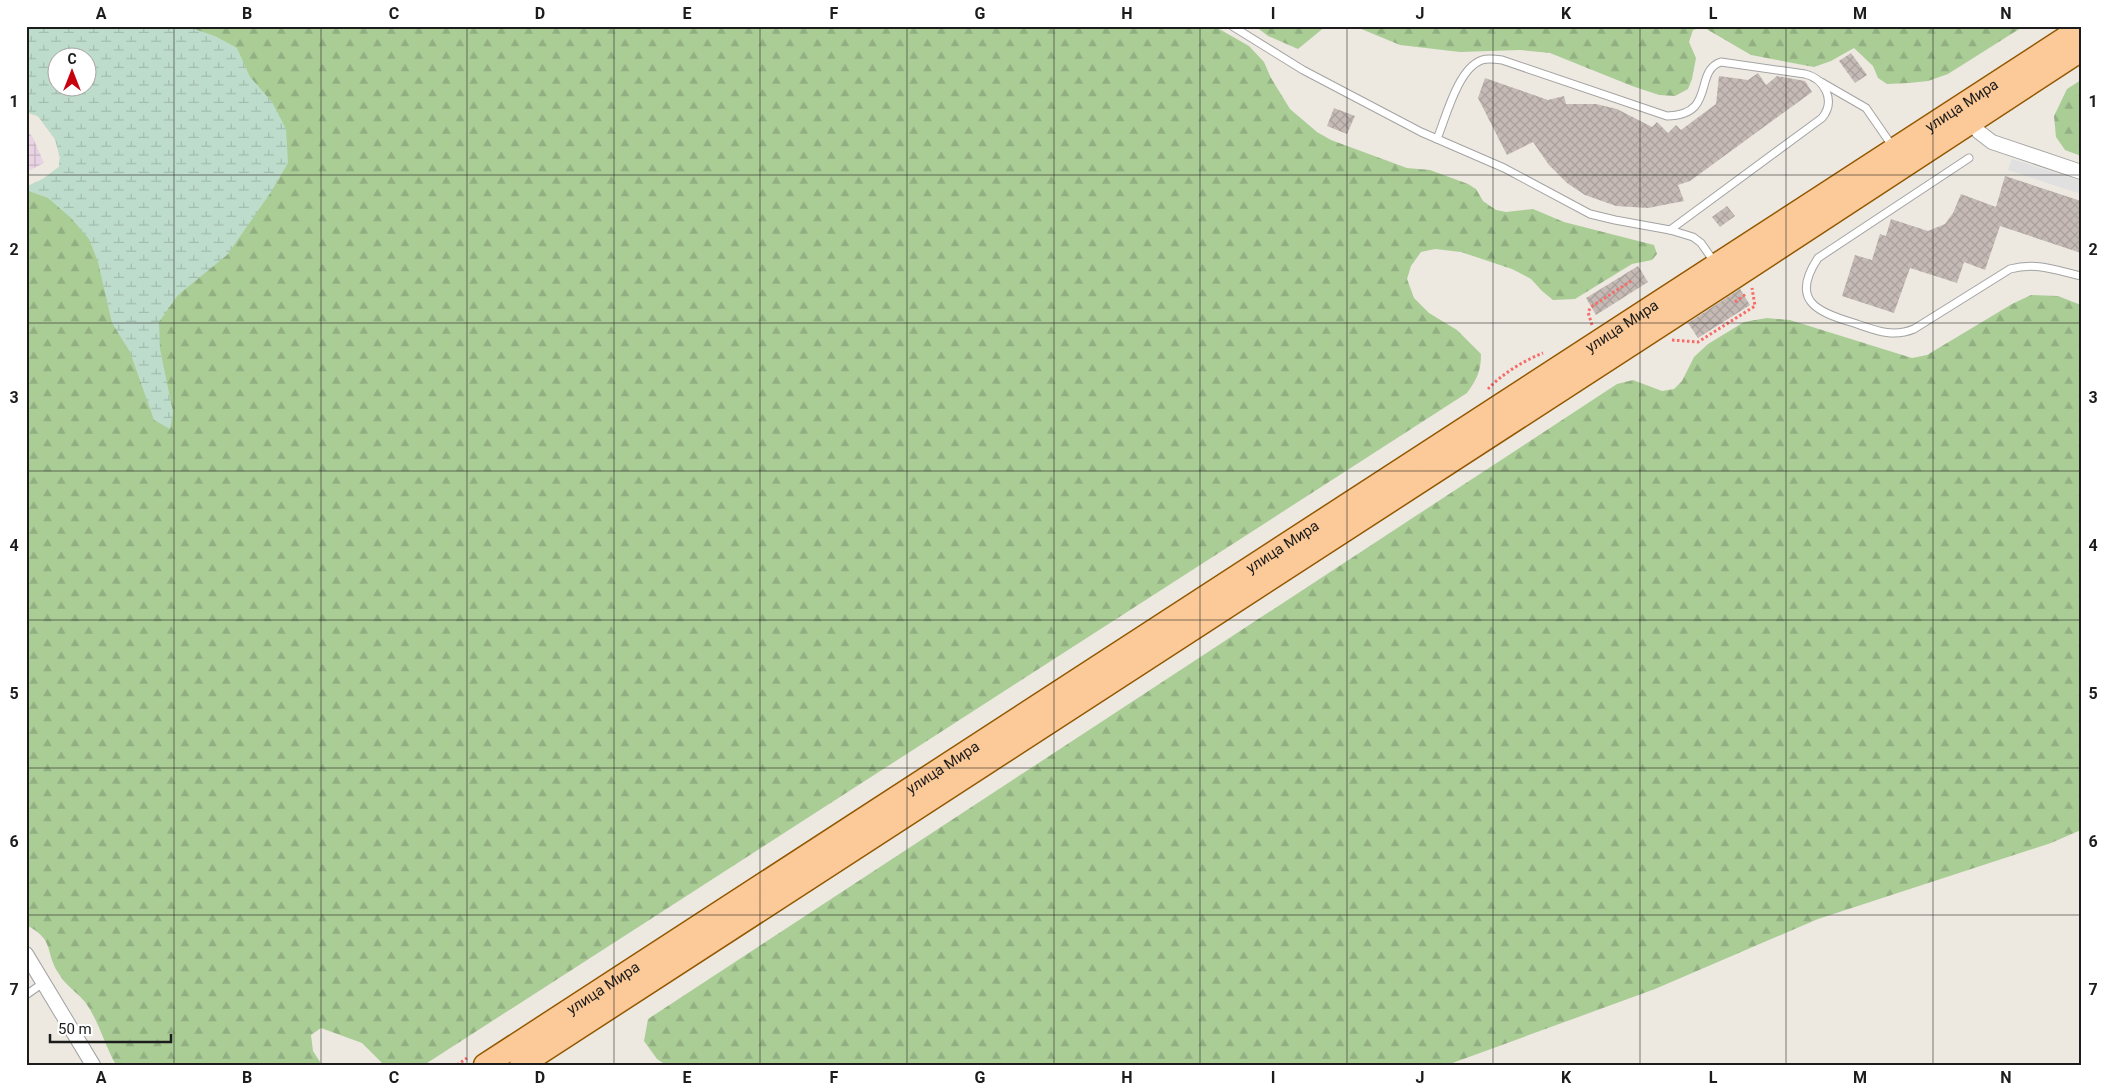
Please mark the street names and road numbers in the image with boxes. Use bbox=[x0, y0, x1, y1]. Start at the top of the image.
street label: улица Мира bbox=[1922, 75, 2002, 136]
street label: улица Мира bbox=[1582, 296, 1662, 356]
street label: улица Мира bbox=[1243, 517, 1322, 577]
street label: улица Мира bbox=[903, 737, 983, 798]
street label: улица Мира bbox=[563, 958, 643, 1018]

